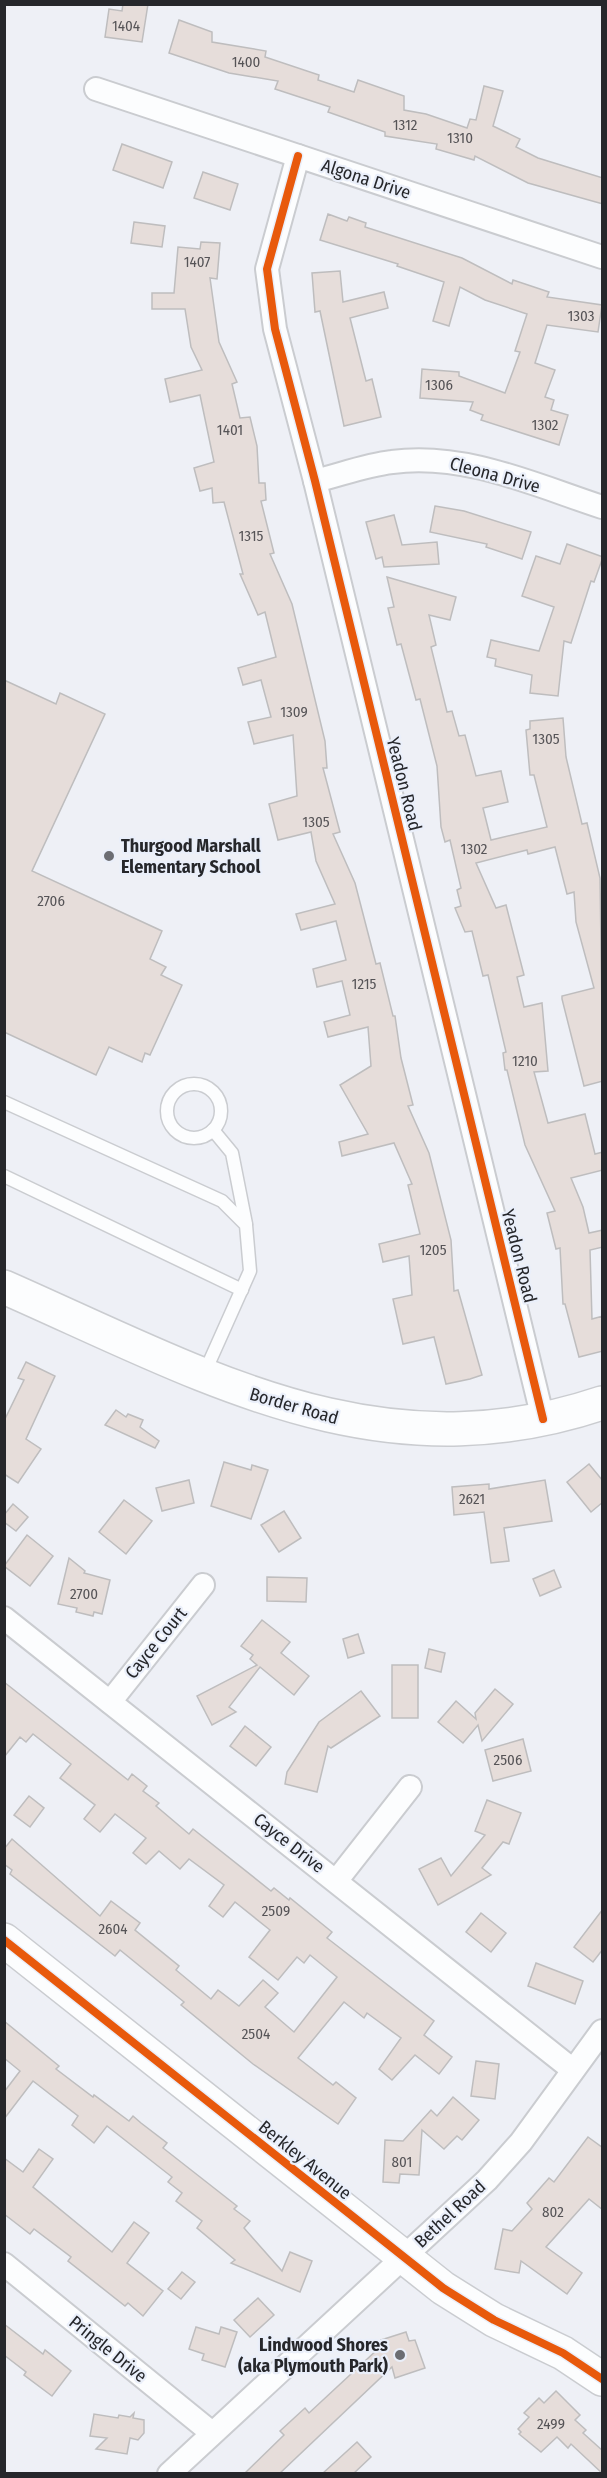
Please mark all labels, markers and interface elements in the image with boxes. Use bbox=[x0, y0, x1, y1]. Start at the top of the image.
house number: 1404 bbox=[112, 17, 140, 35]
house number: 1400 bbox=[232, 53, 260, 71]
house number: 1312 bbox=[393, 116, 418, 134]
house number: 1310 bbox=[447, 129, 473, 147]
street label: Algona Drive bbox=[319, 154, 413, 204]
house number: 1407 bbox=[184, 253, 210, 271]
house number: 1303 bbox=[567, 307, 595, 325]
house number: 1306 bbox=[425, 376, 453, 394]
house number: 1302 bbox=[532, 416, 559, 434]
house number: 1401 bbox=[217, 421, 243, 439]
street label: Cleona Drive bbox=[447, 452, 543, 498]
house number: 1315 bbox=[239, 527, 264, 545]
house number: 1309 bbox=[280, 703, 308, 721]
house number: 1305 bbox=[532, 730, 560, 748]
street label: Yeadon Road bbox=[382, 735, 426, 833]
house number: 1305 bbox=[302, 813, 330, 831]
place label: Thurgood Marshall Elementary School bbox=[121, 835, 261, 878]
house number: 1302 bbox=[461, 840, 488, 858]
marker: Thurgood Marshall Elementary School bbox=[102, 849, 116, 863]
house number: 2706 bbox=[37, 892, 65, 910]
house number: 1215 bbox=[352, 975, 377, 993]
house number: 1210 bbox=[512, 1052, 538, 1070]
street label: Yeadon Road bbox=[497, 1207, 541, 1305]
house number: 1205 bbox=[419, 1241, 447, 1259]
street label: Border Road bbox=[247, 1383, 341, 1429]
house number: 2621 bbox=[459, 1490, 485, 1508]
house number: 2700 bbox=[70, 1585, 98, 1603]
street label: Cayce Court bbox=[120, 1603, 192, 1683]
house number: 2506 bbox=[494, 1751, 522, 1769]
street label: Cayce Drive bbox=[249, 1808, 329, 1878]
house number: 2509 bbox=[262, 1902, 290, 1920]
house number: 2604 bbox=[98, 1920, 128, 1938]
house number: 2504 bbox=[242, 2025, 270, 2043]
street label: Berkley Avenue bbox=[254, 2116, 356, 2204]
house number: 801 bbox=[392, 2153, 412, 2171]
street label: Bethel Road bbox=[410, 2175, 490, 2253]
house number: 802 bbox=[542, 2203, 564, 2221]
street label: Pringle Drive bbox=[65, 2311, 151, 2387]
place label: Lindwood Shores (aka Plymouth Park) bbox=[238, 2334, 389, 2377]
marker: Lindwood Shores (aka Plymouth Park) bbox=[393, 2348, 407, 2362]
house number: 2499 bbox=[537, 2415, 565, 2433]

